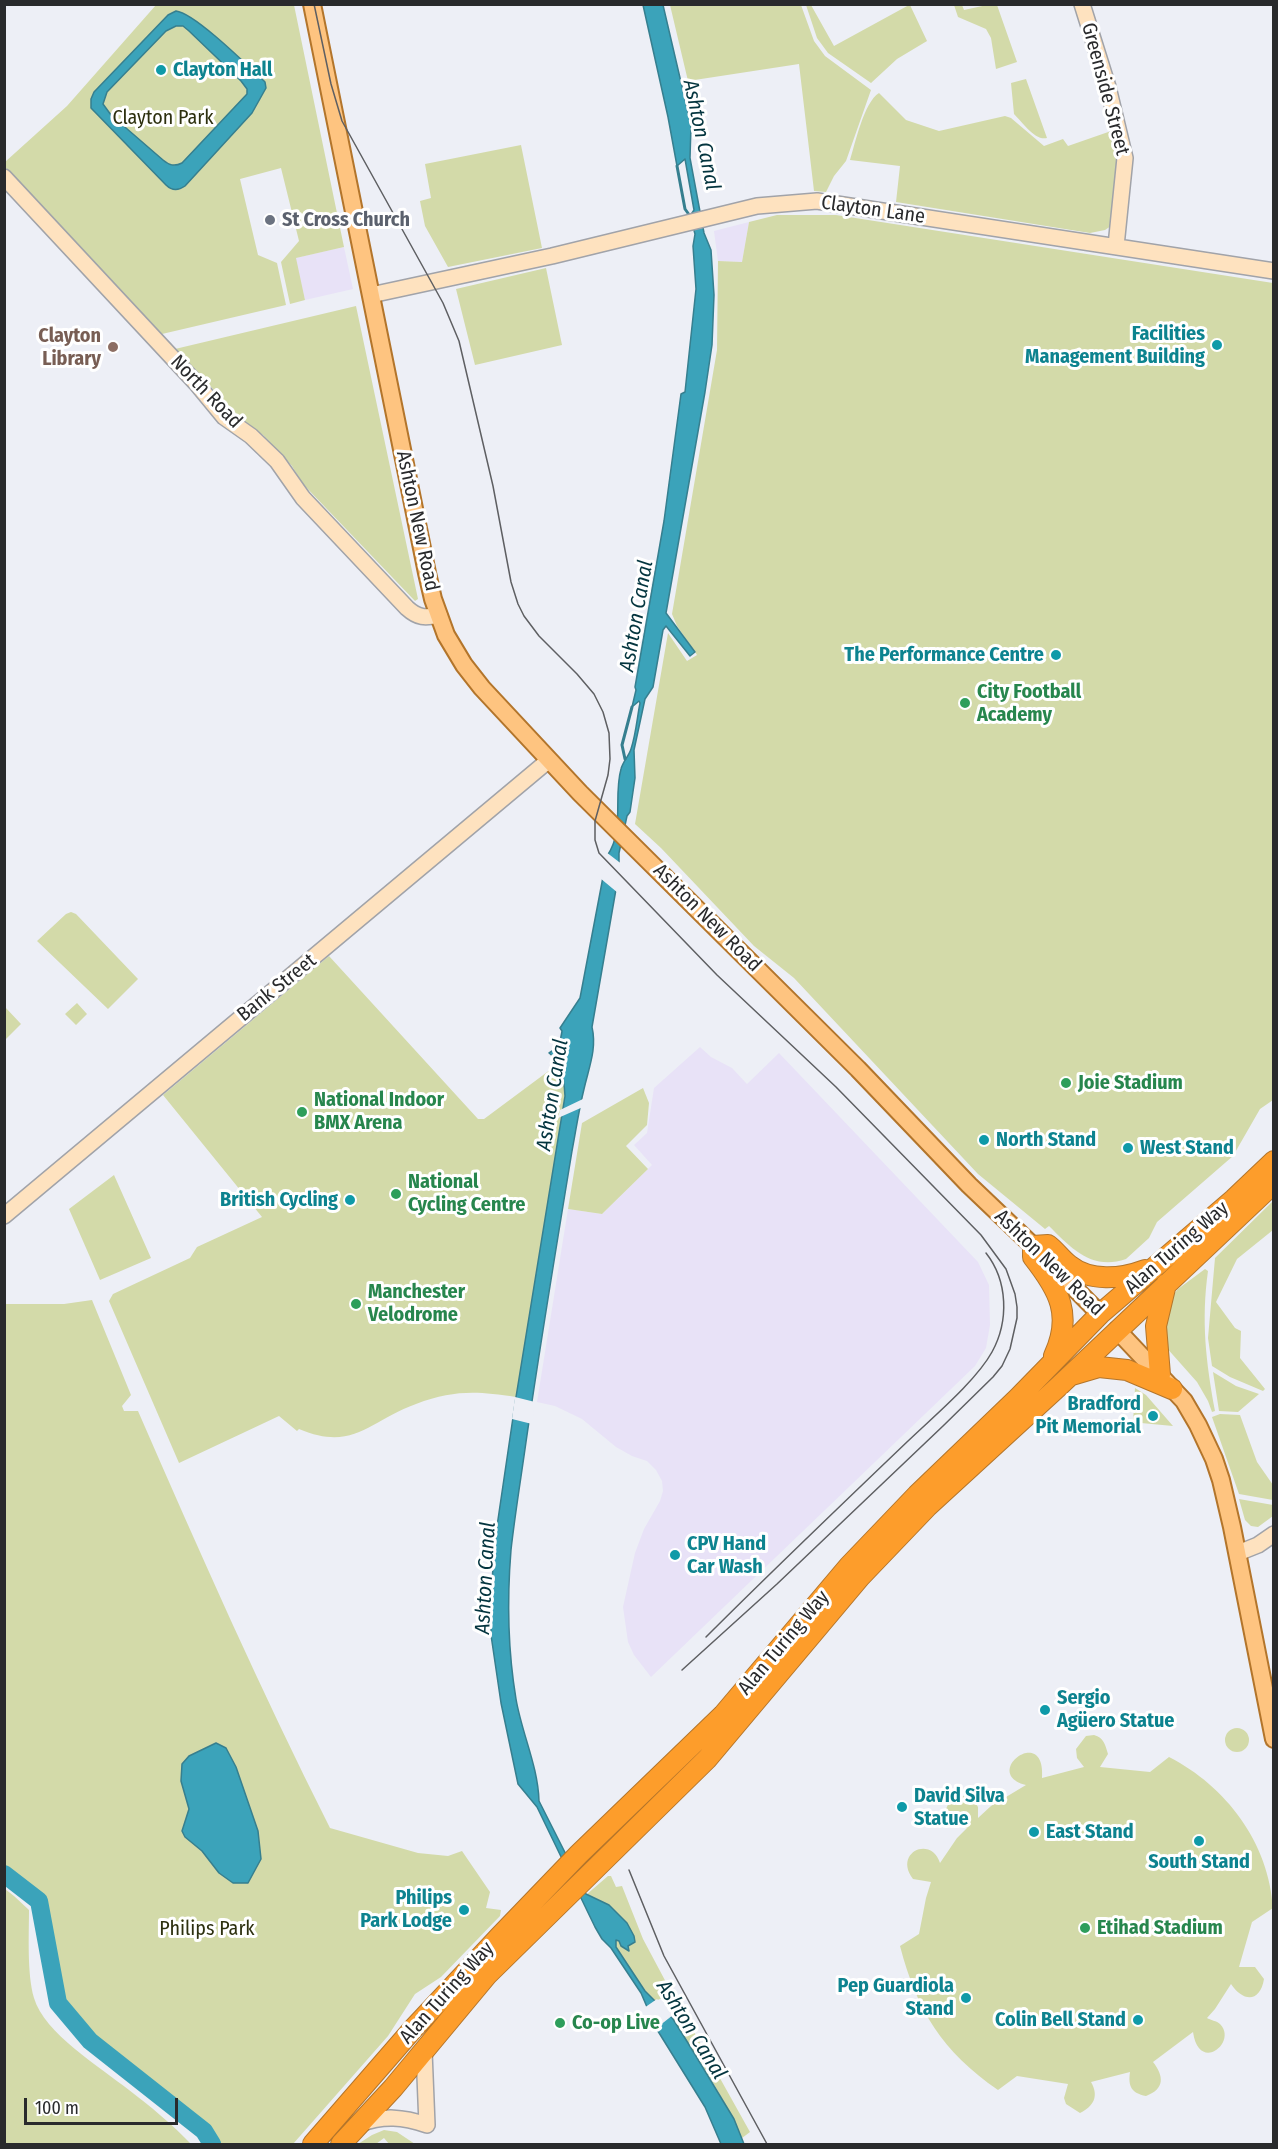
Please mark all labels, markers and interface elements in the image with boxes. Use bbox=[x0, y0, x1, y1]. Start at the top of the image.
street label: Greenside Street bbox=[1076, 20, 1134, 158]
place label: Clayton Hall bbox=[173, 58, 272, 82]
marker: Clayton Hall bbox=[154, 63, 168, 77]
water label: Ashton Canal bbox=[677, 77, 725, 193]
park label: Clayton Park bbox=[112, 106, 214, 130]
street label: Clayton Lane bbox=[820, 191, 926, 229]
place label: St Cross Church bbox=[282, 208, 410, 232]
marker: St Cross Church bbox=[263, 213, 277, 227]
place label: Facilities Management Building bbox=[1025, 322, 1205, 369]
place label: Clayton Library bbox=[38, 324, 101, 371]
marker: Facilities Management Building bbox=[1210, 338, 1224, 352]
marker: Clayton Library bbox=[106, 340, 120, 354]
street label: North Road bbox=[165, 350, 247, 434]
street label: Ashton New Road bbox=[390, 449, 444, 593]
water label: Ashton Canal bbox=[615, 558, 659, 674]
place label: The Performance Centre bbox=[844, 643, 1044, 667]
marker: The Performance Centre bbox=[1049, 648, 1063, 662]
place label: City Football Academy bbox=[977, 680, 1081, 727]
marker: City Football Academy bbox=[958, 696, 972, 710]
street label: Ashton New Road bbox=[648, 859, 766, 977]
street label: Bank Street bbox=[233, 949, 321, 1027]
water label: Ashton Canal bbox=[532, 1037, 574, 1153]
place label: Joie Stadium bbox=[1078, 1071, 1183, 1095]
marker: Joie Stadium bbox=[1059, 1076, 1073, 1090]
place label: National Indoor BMX Arena bbox=[314, 1088, 444, 1135]
marker: National Indoor BMX Arena bbox=[295, 1105, 309, 1119]
place label: North Stand bbox=[996, 1128, 1096, 1152]
marker: North Stand bbox=[977, 1133, 991, 1147]
place label: West Stand bbox=[1140, 1136, 1234, 1160]
marker: West Stand bbox=[1121, 1141, 1135, 1155]
place label: National Cycling Centre bbox=[408, 1170, 525, 1217]
marker: National Cycling Centre bbox=[389, 1187, 403, 1201]
place label: British Cycling bbox=[220, 1188, 338, 1212]
marker: British Cycling bbox=[343, 1193, 357, 1207]
street label: Alan Turing Way bbox=[1120, 1197, 1234, 1299]
street label: Ashton New Road bbox=[989, 1205, 1109, 1321]
place label: Manchester Velodrome bbox=[368, 1280, 465, 1327]
marker: Manchester Velodrome bbox=[349, 1297, 363, 1311]
place label: Bradford Pit Memorial bbox=[1036, 1392, 1141, 1439]
marker: Bradford Pit Memorial bbox=[1146, 1409, 1160, 1423]
water label: Ashton Canal bbox=[470, 1521, 502, 1635]
place label: CPV Hand Car Wash bbox=[687, 1532, 766, 1579]
marker: CPV Hand Car Wash bbox=[668, 1548, 682, 1562]
street label: Alan Turing Way bbox=[733, 1586, 835, 1700]
place label: Sergio Agüero Statue bbox=[1057, 1686, 1174, 1733]
marker: Sergio Agüero Statue bbox=[1038, 1703, 1052, 1717]
place label: David Silva Statue bbox=[914, 1784, 1005, 1831]
marker: David Silva Statue bbox=[895, 1800, 909, 1814]
place label: East Stand bbox=[1046, 1820, 1134, 1844]
marker: East Stand bbox=[1027, 1825, 1041, 1839]
marker: South Stand bbox=[1192, 1834, 1206, 1848]
place label: South Stand bbox=[1148, 1850, 1250, 1874]
place label: Philips Park Lodge bbox=[360, 1886, 452, 1933]
marker: Philips Park Lodge bbox=[457, 1903, 471, 1917]
place label: Etihad Stadium bbox=[1097, 1916, 1223, 1940]
park label: Philips Park bbox=[159, 1917, 255, 1941]
marker: Etihad Stadium bbox=[1078, 1921, 1092, 1935]
street label: Alan Turing Way bbox=[395, 1937, 499, 2049]
place label: Pep Guardiola Stand bbox=[838, 1974, 954, 2021]
water label: Ashton Canal bbox=[651, 1976, 731, 2084]
marker: Pep Guardiola Stand bbox=[959, 1991, 973, 2005]
place label: Colin Bell Stand bbox=[995, 2008, 1126, 2032]
place label: Co-op Live bbox=[572, 2011, 660, 2035]
marker: Colin Bell Stand bbox=[1131, 2013, 1145, 2027]
marker: Co-op Live bbox=[553, 2016, 567, 2030]
scale bar bbox=[27, 2086, 182, 2124]
text: 100 m bbox=[35, 2097, 79, 2119]

